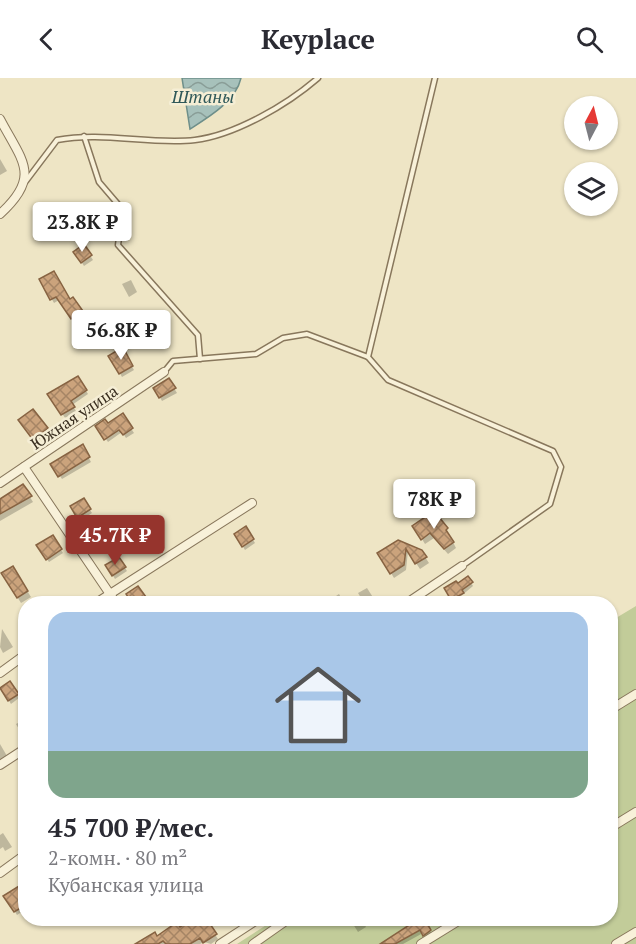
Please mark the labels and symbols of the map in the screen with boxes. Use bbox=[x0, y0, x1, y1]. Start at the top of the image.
water label: Штаны bbox=[171, 84, 234, 108]
north arrow bbox=[564, 96, 618, 150]
pin: 23.8K ₽ bbox=[27, 202, 137, 253]
pin: 56.8K ₽ bbox=[66, 310, 176, 361]
street label: Южная улица bbox=[26, 380, 122, 454]
pin: 78K ₽ bbox=[392, 479, 476, 530]
pin: 45.7K ₽ bbox=[60, 515, 170, 566]

